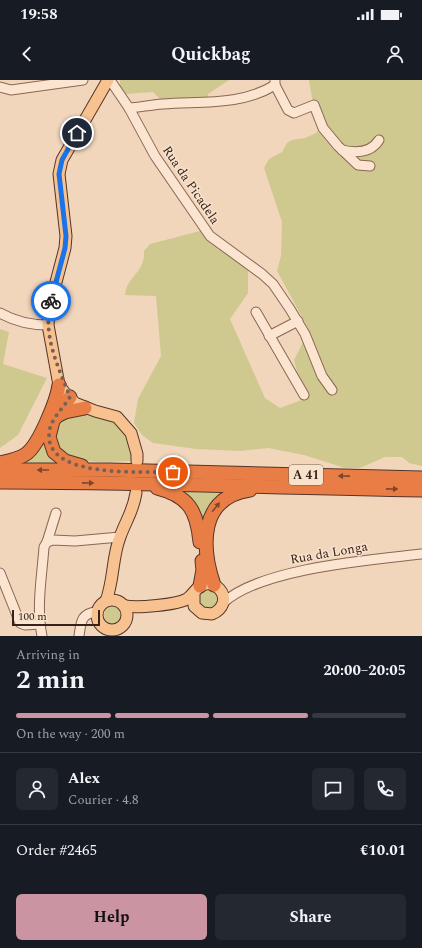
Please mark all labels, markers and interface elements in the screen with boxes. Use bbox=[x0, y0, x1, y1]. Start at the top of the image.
text: 19:58 bbox=[20, 3, 58, 26]
text: Quickbag bbox=[171, 41, 251, 68]
icon: back bbox=[16, 43, 38, 65]
icon: person bbox=[384, 43, 406, 65]
pin bbox=[60, 116, 94, 150]
icon: home bbox=[66, 122, 88, 144]
street label: Rua da Picadela bbox=[157, 142, 225, 229]
courier bbox=[31, 281, 71, 321]
icon: bike bbox=[40, 290, 62, 312]
pin bbox=[156, 455, 190, 489]
icon: bag bbox=[162, 461, 184, 483]
road number: A 41 bbox=[289, 465, 323, 485]
one-way arrow bbox=[36, 467, 49, 473]
one-way arrow bbox=[337, 473, 350, 479]
one-way arrow bbox=[82, 480, 95, 486]
one-way arrow bbox=[386, 486, 398, 493]
one-way arrow bbox=[212, 502, 220, 513]
street label: Rua da Longa bbox=[289, 536, 370, 570]
scale bar bbox=[12, 608, 100, 627]
text: 100 m bbox=[18, 608, 47, 625]
text: Arriving in bbox=[16, 645, 80, 665]
text: 20:00–20:05 bbox=[323, 659, 406, 682]
text: 2 min bbox=[16, 660, 85, 700]
text: On the way · 200 m bbox=[16, 724, 125, 744]
text: Alex bbox=[68, 767, 100, 790]
button: person bbox=[16, 768, 58, 810]
button: chat bbox=[312, 768, 354, 810]
button: phone bbox=[364, 768, 406, 810]
text: Courier · 4.8 bbox=[68, 790, 138, 810]
text: Order #2465 bbox=[16, 839, 97, 862]
text: €10.01 bbox=[360, 839, 406, 862]
button: Help bbox=[16, 894, 207, 940]
button: Share bbox=[215, 894, 406, 940]

